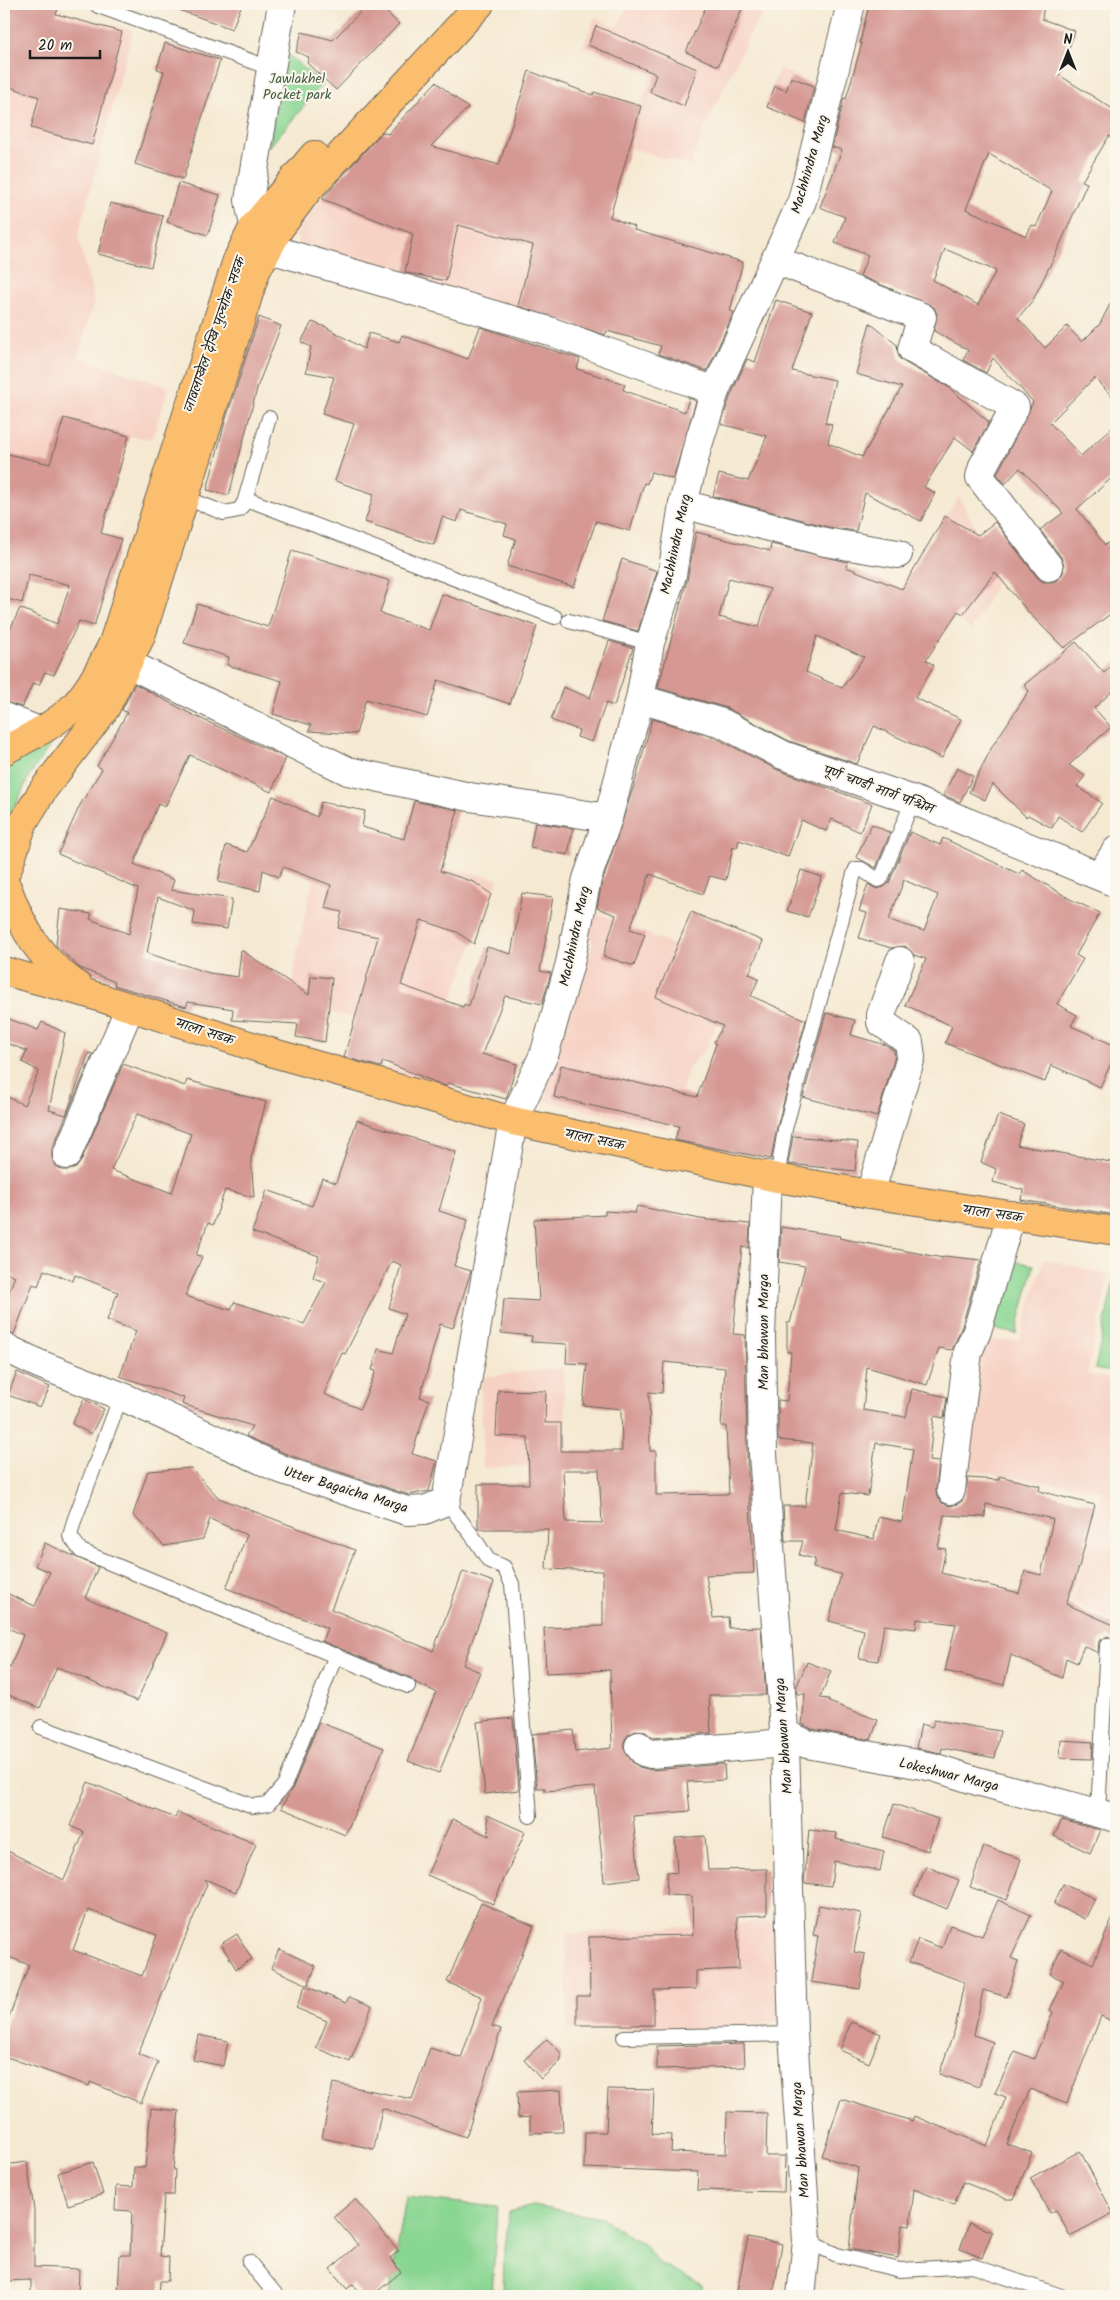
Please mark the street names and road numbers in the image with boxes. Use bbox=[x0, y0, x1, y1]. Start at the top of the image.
street label: Machhindra Marg bbox=[785, 112, 835, 216]
street label: जावलाखेल देखि पुल्चोक सडक bbox=[178, 251, 253, 415]
street label: Machhindra Marg bbox=[655, 492, 697, 597]
street label: पूर्ण चण्डी मार्ग पश्चिम bbox=[819, 759, 940, 821]
street label: Machhindra Marg bbox=[554, 884, 596, 989]
street label: याला सडक bbox=[172, 1012, 239, 1052]
street label: याला सडक bbox=[562, 1123, 629, 1157]
street label: याला सडक bbox=[960, 1199, 1027, 1229]
street label: Man bhawan Marga bbox=[753, 1274, 775, 1390]
street label: Utter Bagaicha Marga bbox=[281, 1461, 411, 1519]
street label: Man bhawan Marga bbox=[769, 1677, 799, 1795]
street label: Lokeshwar Marga bbox=[897, 1752, 1001, 1798]
street label: Man bhawan Marga bbox=[786, 2081, 816, 2199]

